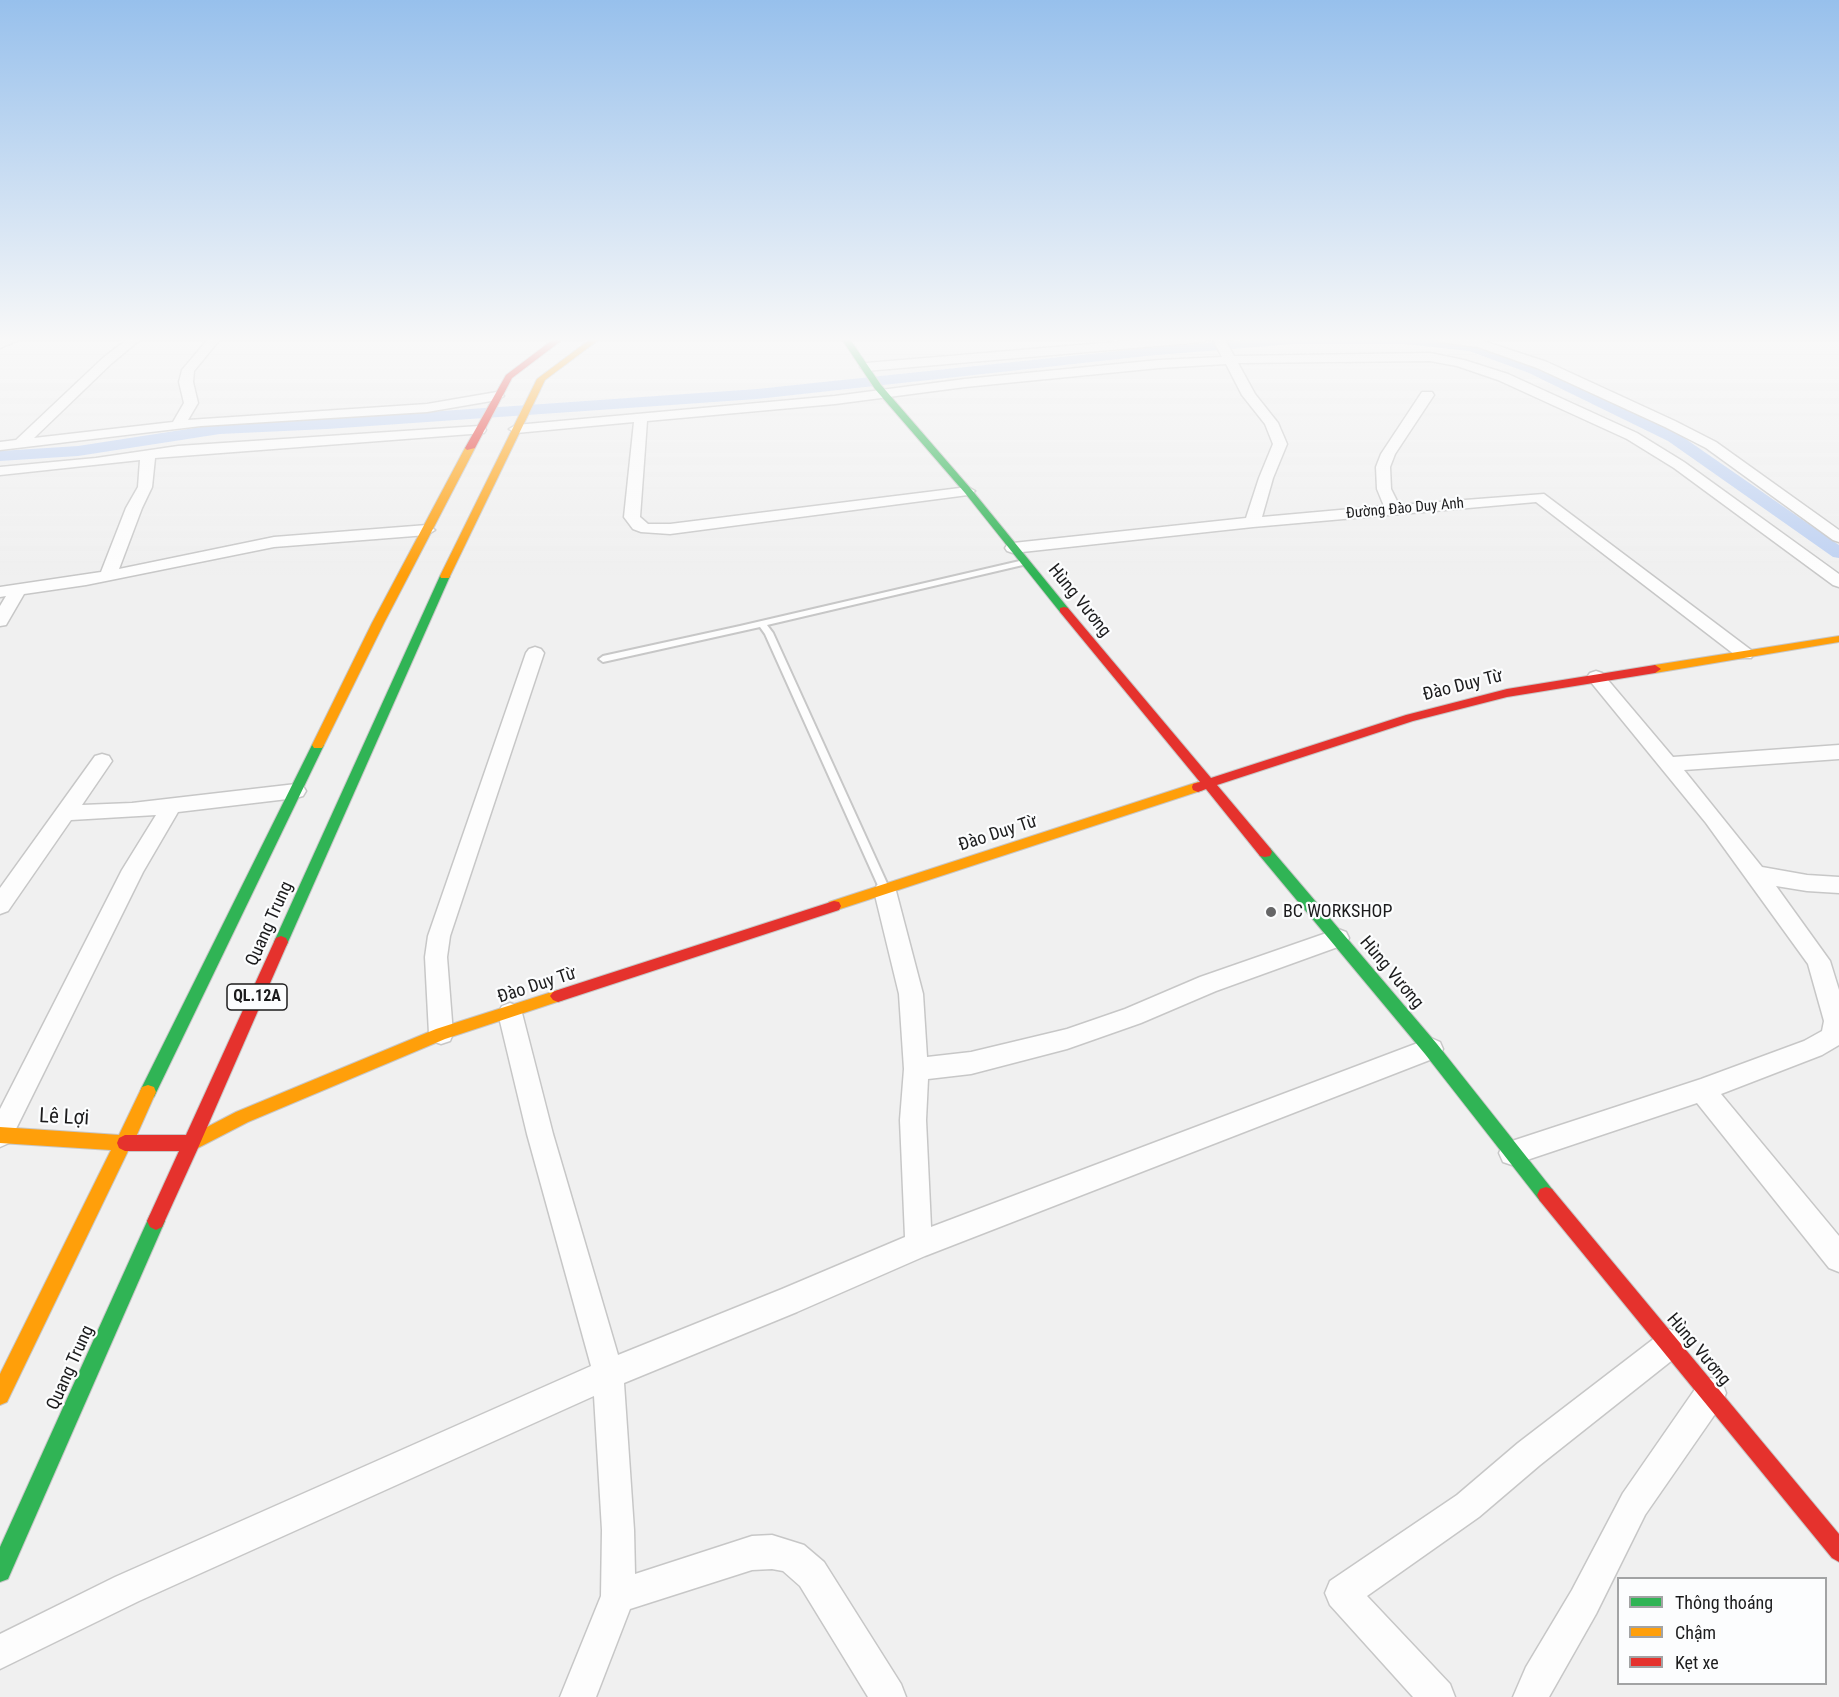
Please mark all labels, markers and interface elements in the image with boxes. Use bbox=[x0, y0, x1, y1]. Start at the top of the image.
street label: Đường Đào Duy Anh bbox=[1345, 495, 1465, 523]
street label: Hùng Vương bbox=[1043, 560, 1115, 642]
street label: Đào Duy Từ bbox=[1421, 666, 1505, 706]
street label: Đào Duy Từ bbox=[956, 811, 1040, 857]
street label: Quang Trung bbox=[242, 878, 298, 970]
place label: BC WORKSHOP bbox=[1283, 901, 1392, 923]
marker: BC WORKSHOP bbox=[1264, 905, 1278, 919]
street label: Hùng Vương bbox=[1354, 932, 1428, 1014]
street label: Đào Duy Từ bbox=[495, 963, 579, 1009]
road number: QL.12A bbox=[227, 984, 287, 1010]
street label: Lê Lợi bbox=[38, 1104, 90, 1132]
street label: Hùng Vương bbox=[1661, 1309, 1735, 1391]
street label: Quang Trung bbox=[43, 1322, 99, 1414]
legend bbox=[1617, 1577, 1827, 1685]
text: Thông thoáng bbox=[1675, 1592, 1773, 1613]
text: Chậm bbox=[1675, 1622, 1716, 1643]
text: Kẹt xe bbox=[1675, 1652, 1719, 1673]

